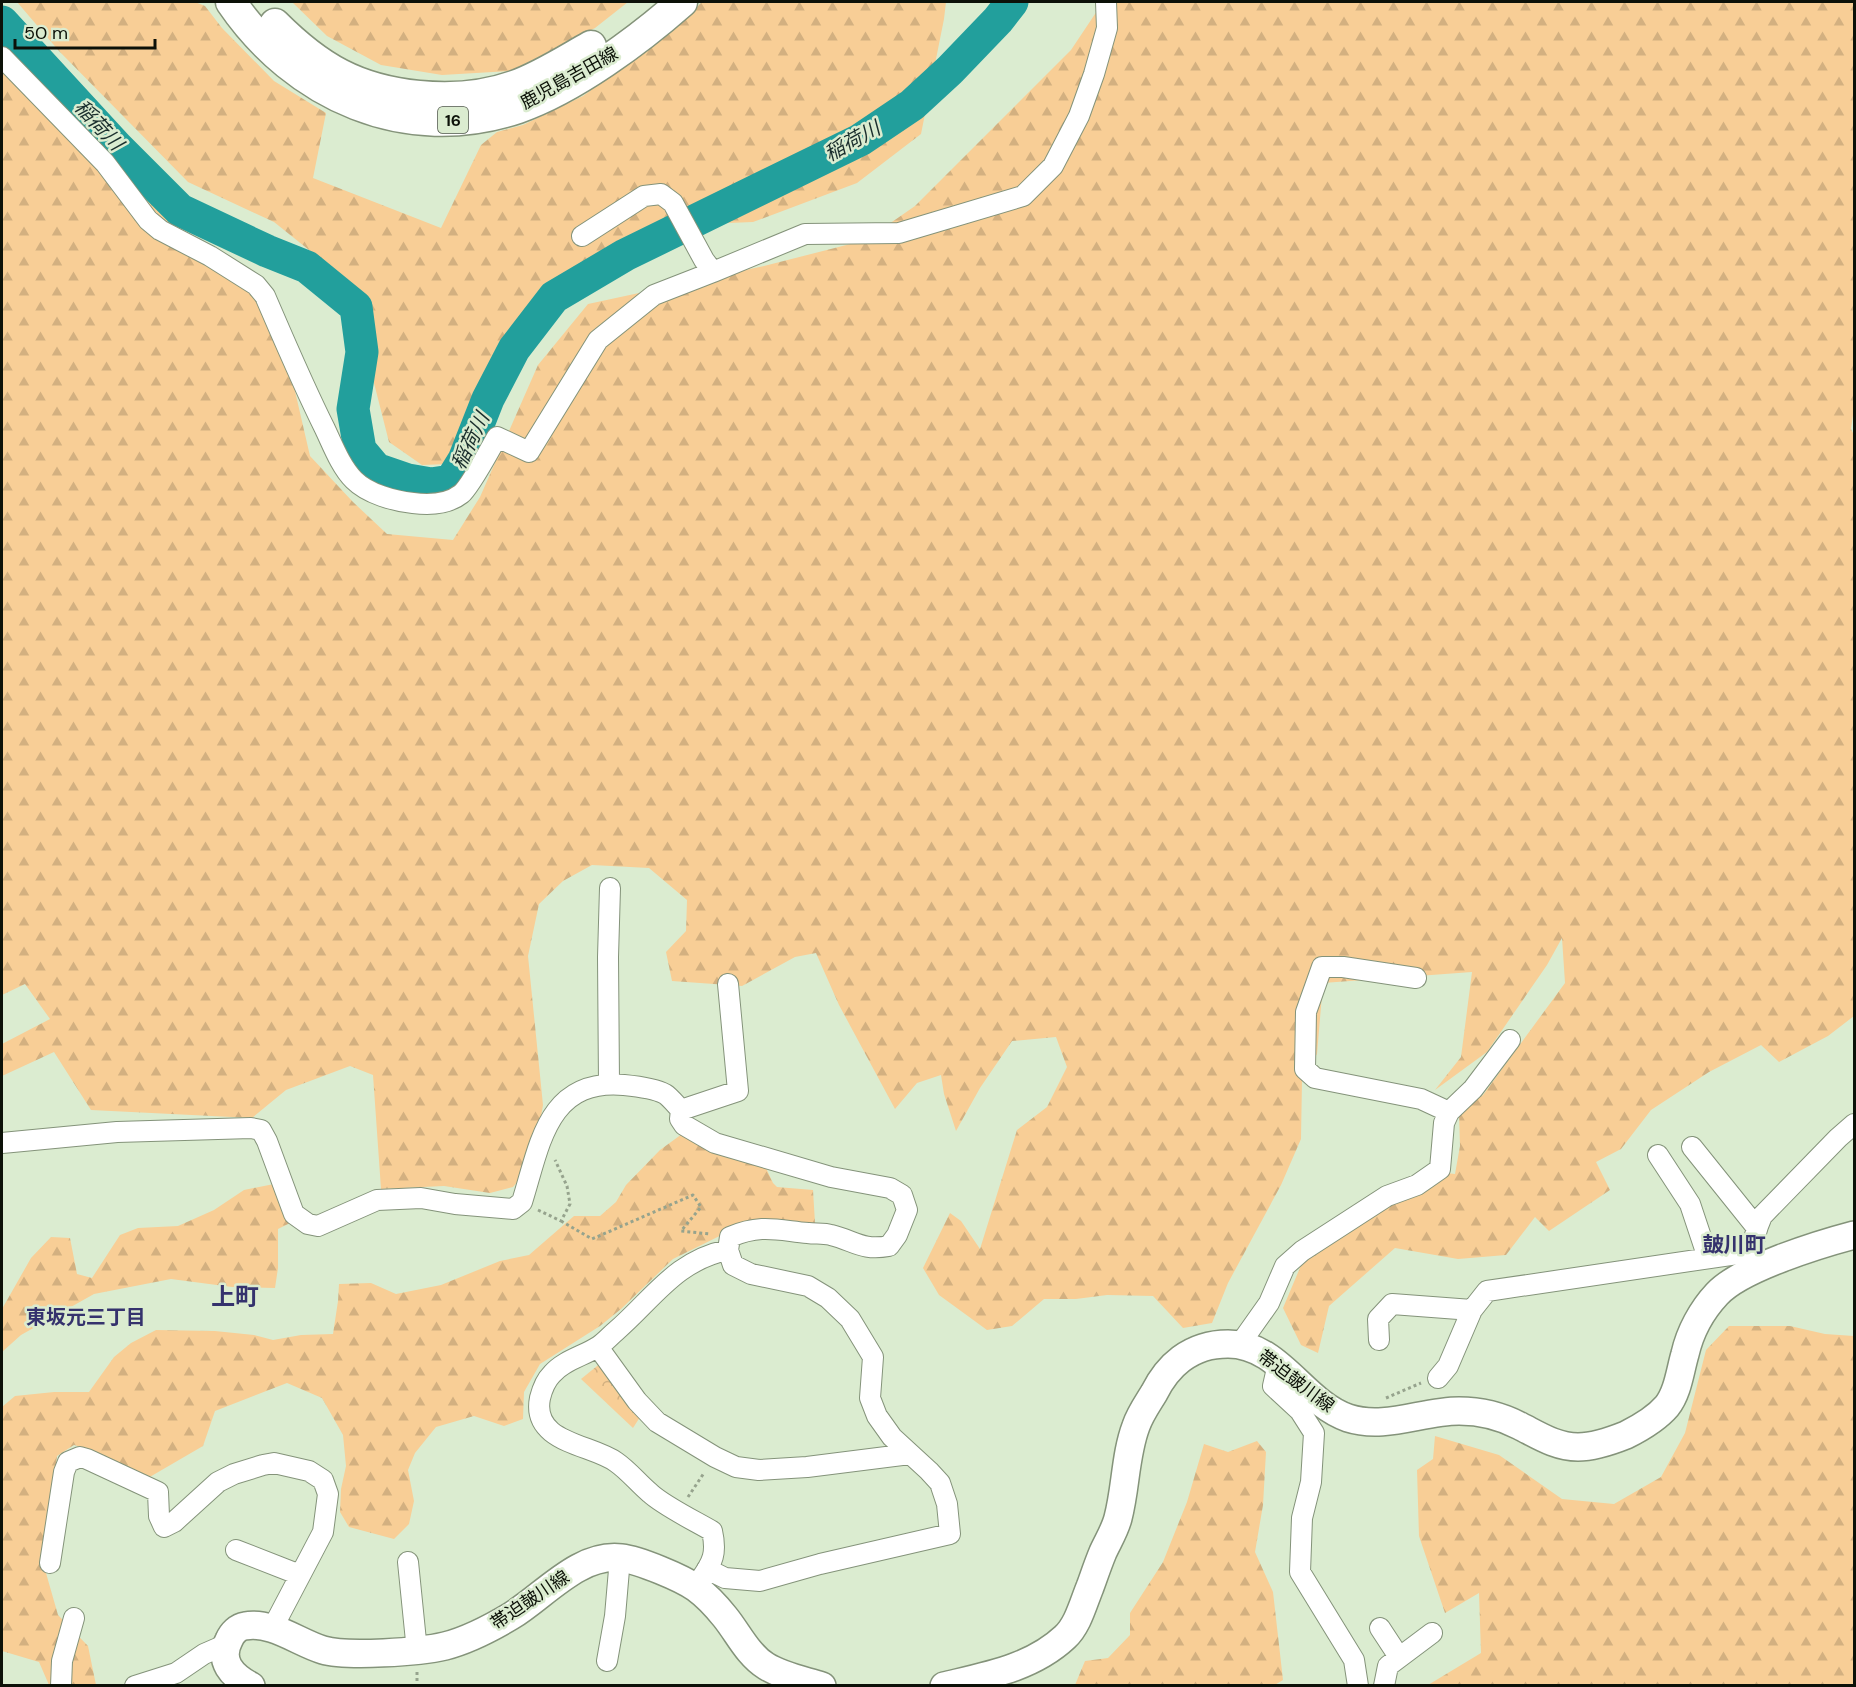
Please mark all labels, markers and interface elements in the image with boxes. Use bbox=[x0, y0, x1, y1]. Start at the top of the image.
scale bar bbox=[15, 12, 154, 50]
text: 50 m bbox=[24, 21, 68, 45]
street label: 鹿児島吉田線 bbox=[516, 41, 622, 115]
water label: 稲荷川 bbox=[69, 94, 130, 157]
road number: 16 bbox=[438, 107, 468, 133]
water label: 稲荷川 bbox=[819, 114, 886, 167]
water label: 稲荷川 bbox=[445, 407, 496, 474]
district label: 皷川町 bbox=[1703, 1231, 1766, 1259]
district label: 上町 bbox=[211, 1281, 259, 1312]
district label: 東坂元三丁目 bbox=[26, 1304, 146, 1330]
street label: 帯迫皷川線 bbox=[1253, 1344, 1339, 1418]
street label: 帯迫皷川線 bbox=[486, 1565, 574, 1635]

